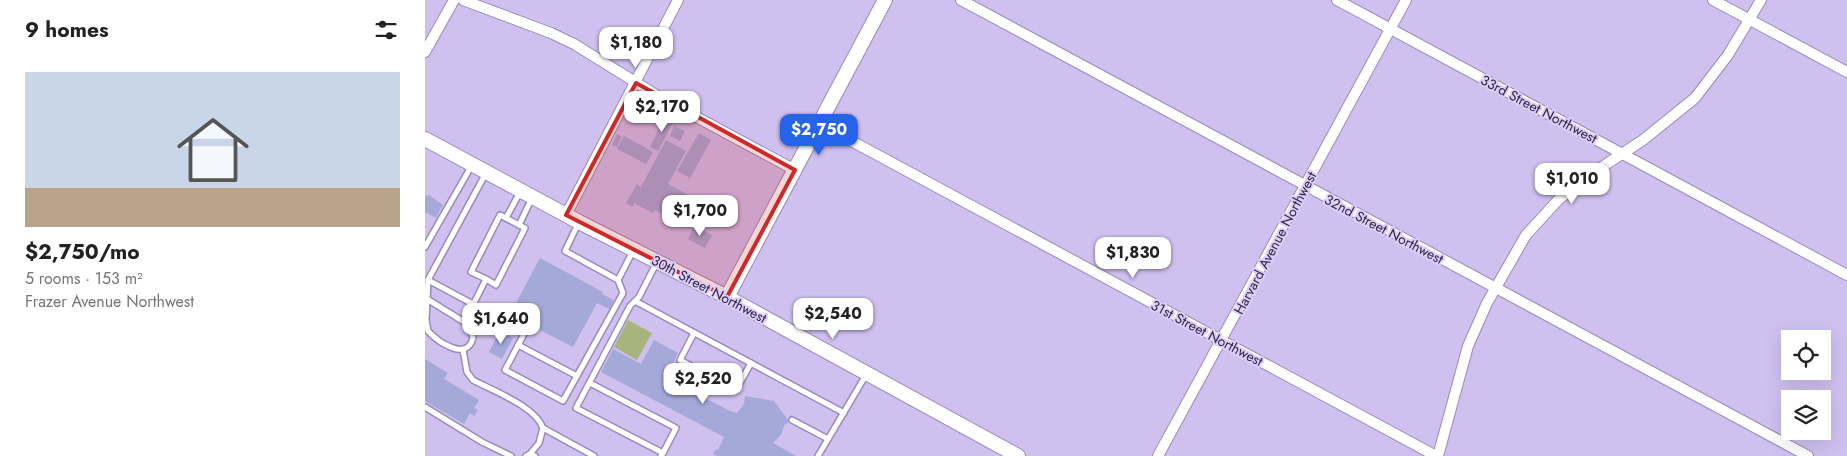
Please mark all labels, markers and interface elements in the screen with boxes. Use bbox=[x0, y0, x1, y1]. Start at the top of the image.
text: 9 homes bbox=[25, 15, 109, 45]
icon: filters bbox=[372, 16, 400, 44]
pin: $1,180 bbox=[595, 27, 677, 69]
text: $1,180 bbox=[610, 31, 662, 54]
street label: 33rd Street Northwest bbox=[1477, 70, 1601, 148]
pin: $2,170 bbox=[621, 90, 703, 133]
text: $2,170 bbox=[635, 95, 689, 118]
icon: home bbox=[168, 105, 258, 195]
pin: $2,750 bbox=[778, 114, 860, 156]
text: $2,750 bbox=[791, 118, 847, 141]
pin: $1,010 bbox=[1531, 162, 1613, 205]
text: $1,010 bbox=[1546, 167, 1598, 190]
street label: Harvard Avenue Northwest bbox=[1229, 168, 1321, 318]
street label: 32nd Street Northwest bbox=[1321, 189, 1448, 269]
pin: $1,700 bbox=[659, 194, 741, 237]
text: $1,700 bbox=[673, 199, 727, 222]
pin: $1,830 bbox=[1092, 236, 1174, 279]
text: $2,750/mo bbox=[25, 237, 140, 267]
text: $1,830 bbox=[1106, 241, 1160, 264]
street label: 30th Street Northwest bbox=[648, 250, 771, 328]
text: 5 rooms · 153 m² bbox=[25, 267, 143, 290]
text: Frazer Avenue Northwest bbox=[25, 290, 194, 313]
street label: 31st Street Northwest bbox=[1147, 295, 1267, 371]
pin: $2,540 bbox=[792, 298, 874, 340]
pin: $1,640 bbox=[460, 302, 542, 345]
text: $2,540 bbox=[804, 302, 862, 325]
text: $1,640 bbox=[473, 307, 529, 330]
map controls bbox=[1781, 330, 1831, 440]
button: locate bbox=[1781, 330, 1831, 380]
pin: $2,520 bbox=[662, 362, 744, 405]
text: $2,520 bbox=[674, 367, 732, 390]
button: layers bbox=[1781, 390, 1831, 440]

